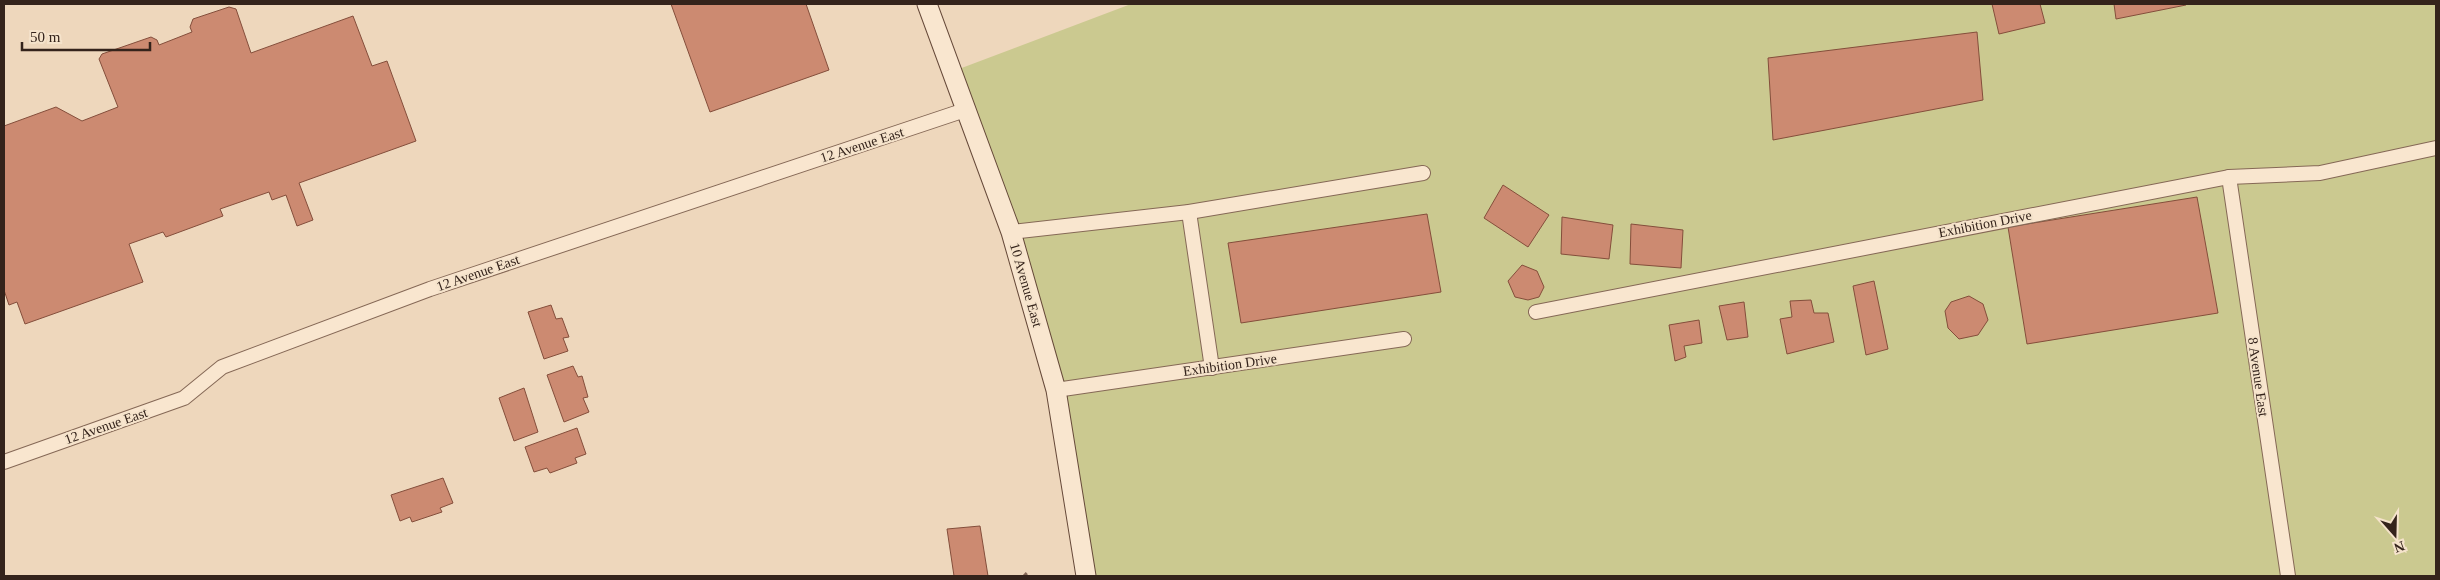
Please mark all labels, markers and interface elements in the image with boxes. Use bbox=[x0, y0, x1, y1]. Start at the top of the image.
scale bar bbox=[22, 20, 150, 52]
text: 50 m bbox=[30, 29, 61, 45]
street label: 12 Avenue East bbox=[818, 124, 906, 166]
street label: Exhibition Drive bbox=[1937, 208, 2033, 240]
street label: 10 Avenue East bbox=[1007, 241, 1045, 329]
street label: 12 Avenue East bbox=[435, 252, 522, 294]
street label: 8 Avenue East bbox=[2245, 336, 2271, 418]
street label: Exhibition Drive bbox=[1182, 351, 1278, 379]
street label: 12 Avenue East bbox=[63, 405, 150, 447]
north arrow bbox=[2370, 510, 2420, 560]
text: N bbox=[2392, 538, 2407, 556]

